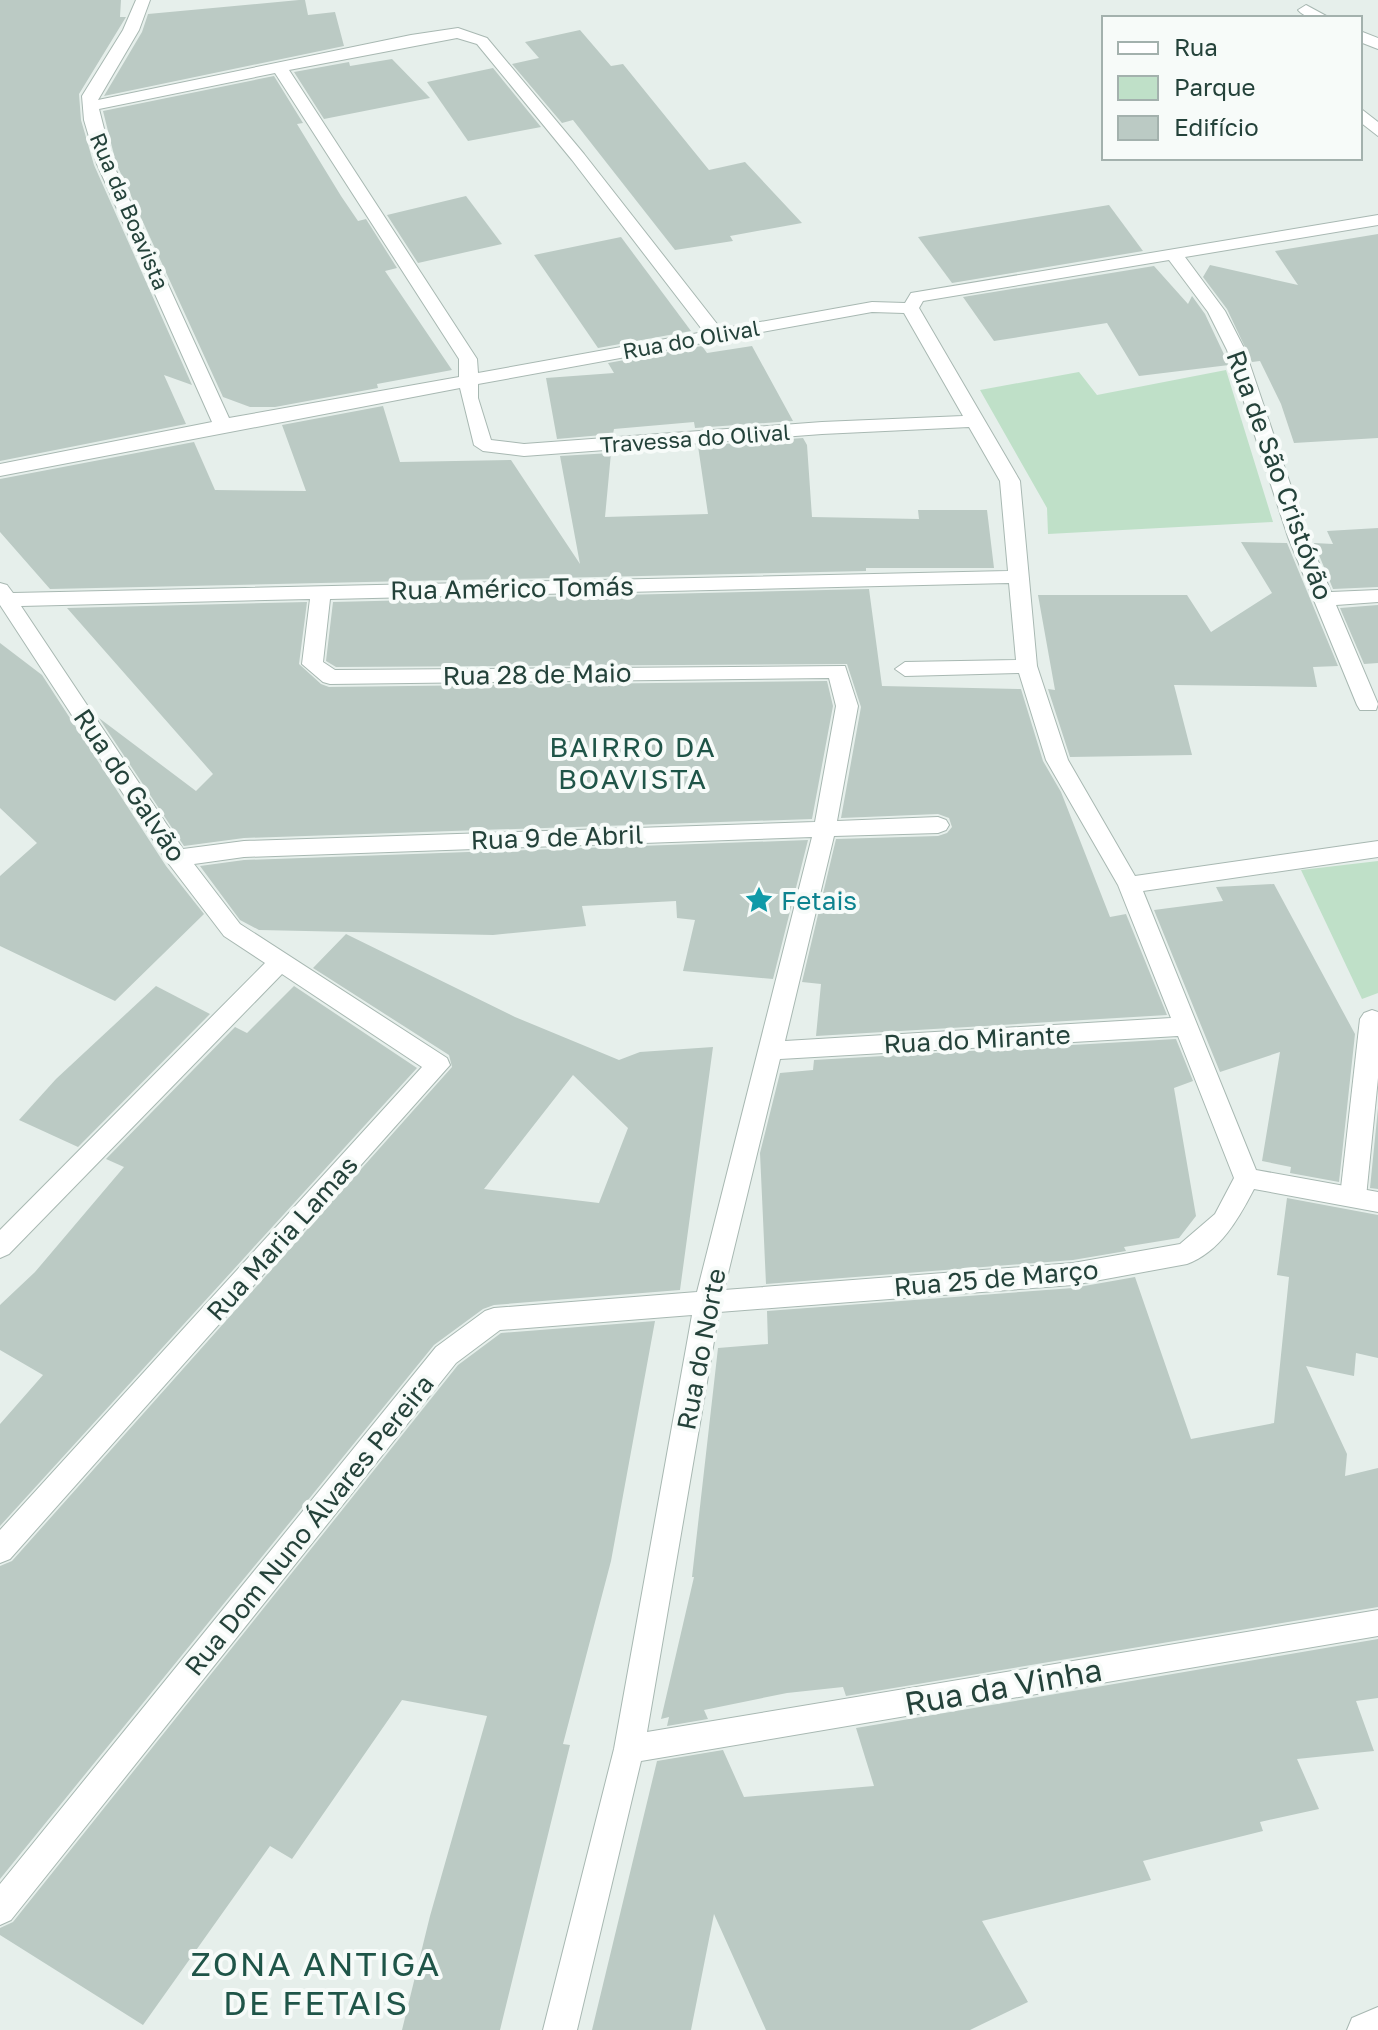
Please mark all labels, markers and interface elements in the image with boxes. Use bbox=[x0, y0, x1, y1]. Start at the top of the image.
legend bbox=[1102, 16, 1362, 160]
text: Rua bbox=[1174, 32, 1218, 61]
text: Parque bbox=[1174, 72, 1255, 101]
text: Edifício bbox=[1174, 112, 1259, 141]
street label: Rua da Boavista bbox=[85, 128, 175, 294]
street label: Rua do Olival bbox=[621, 314, 761, 364]
street label: Rua de São Cristóvão bbox=[1220, 346, 1340, 604]
street label: Travessa do Olival bbox=[599, 418, 791, 458]
street label: Rua Américo Tomás bbox=[390, 570, 634, 606]
street label: Rua 28 de Maio bbox=[442, 657, 632, 691]
street label: Rua do Galvão bbox=[68, 703, 192, 867]
district label: BAIRRO DA BOAVISTA bbox=[549, 730, 717, 795]
street label: Rua 9 de Abril bbox=[470, 818, 644, 856]
place icon: Fetais bbox=[744, 885, 774, 915]
place label: Fetais bbox=[781, 885, 857, 916]
street label: Rua do Mirante bbox=[883, 1019, 1071, 1059]
street label: Rua Maria Lamas bbox=[200, 1149, 364, 1327]
street label: Rua 25 de Março bbox=[893, 1254, 1099, 1302]
street label: Rua do Norte bbox=[670, 1266, 732, 1432]
street label: Rua Dom Nuno Álvares Pereira bbox=[178, 1368, 440, 1682]
street label: Rua da Vinha bbox=[901, 1650, 1105, 1722]
district label: ZONA ANTIGA DE FETAIS bbox=[191, 1943, 441, 2022]

